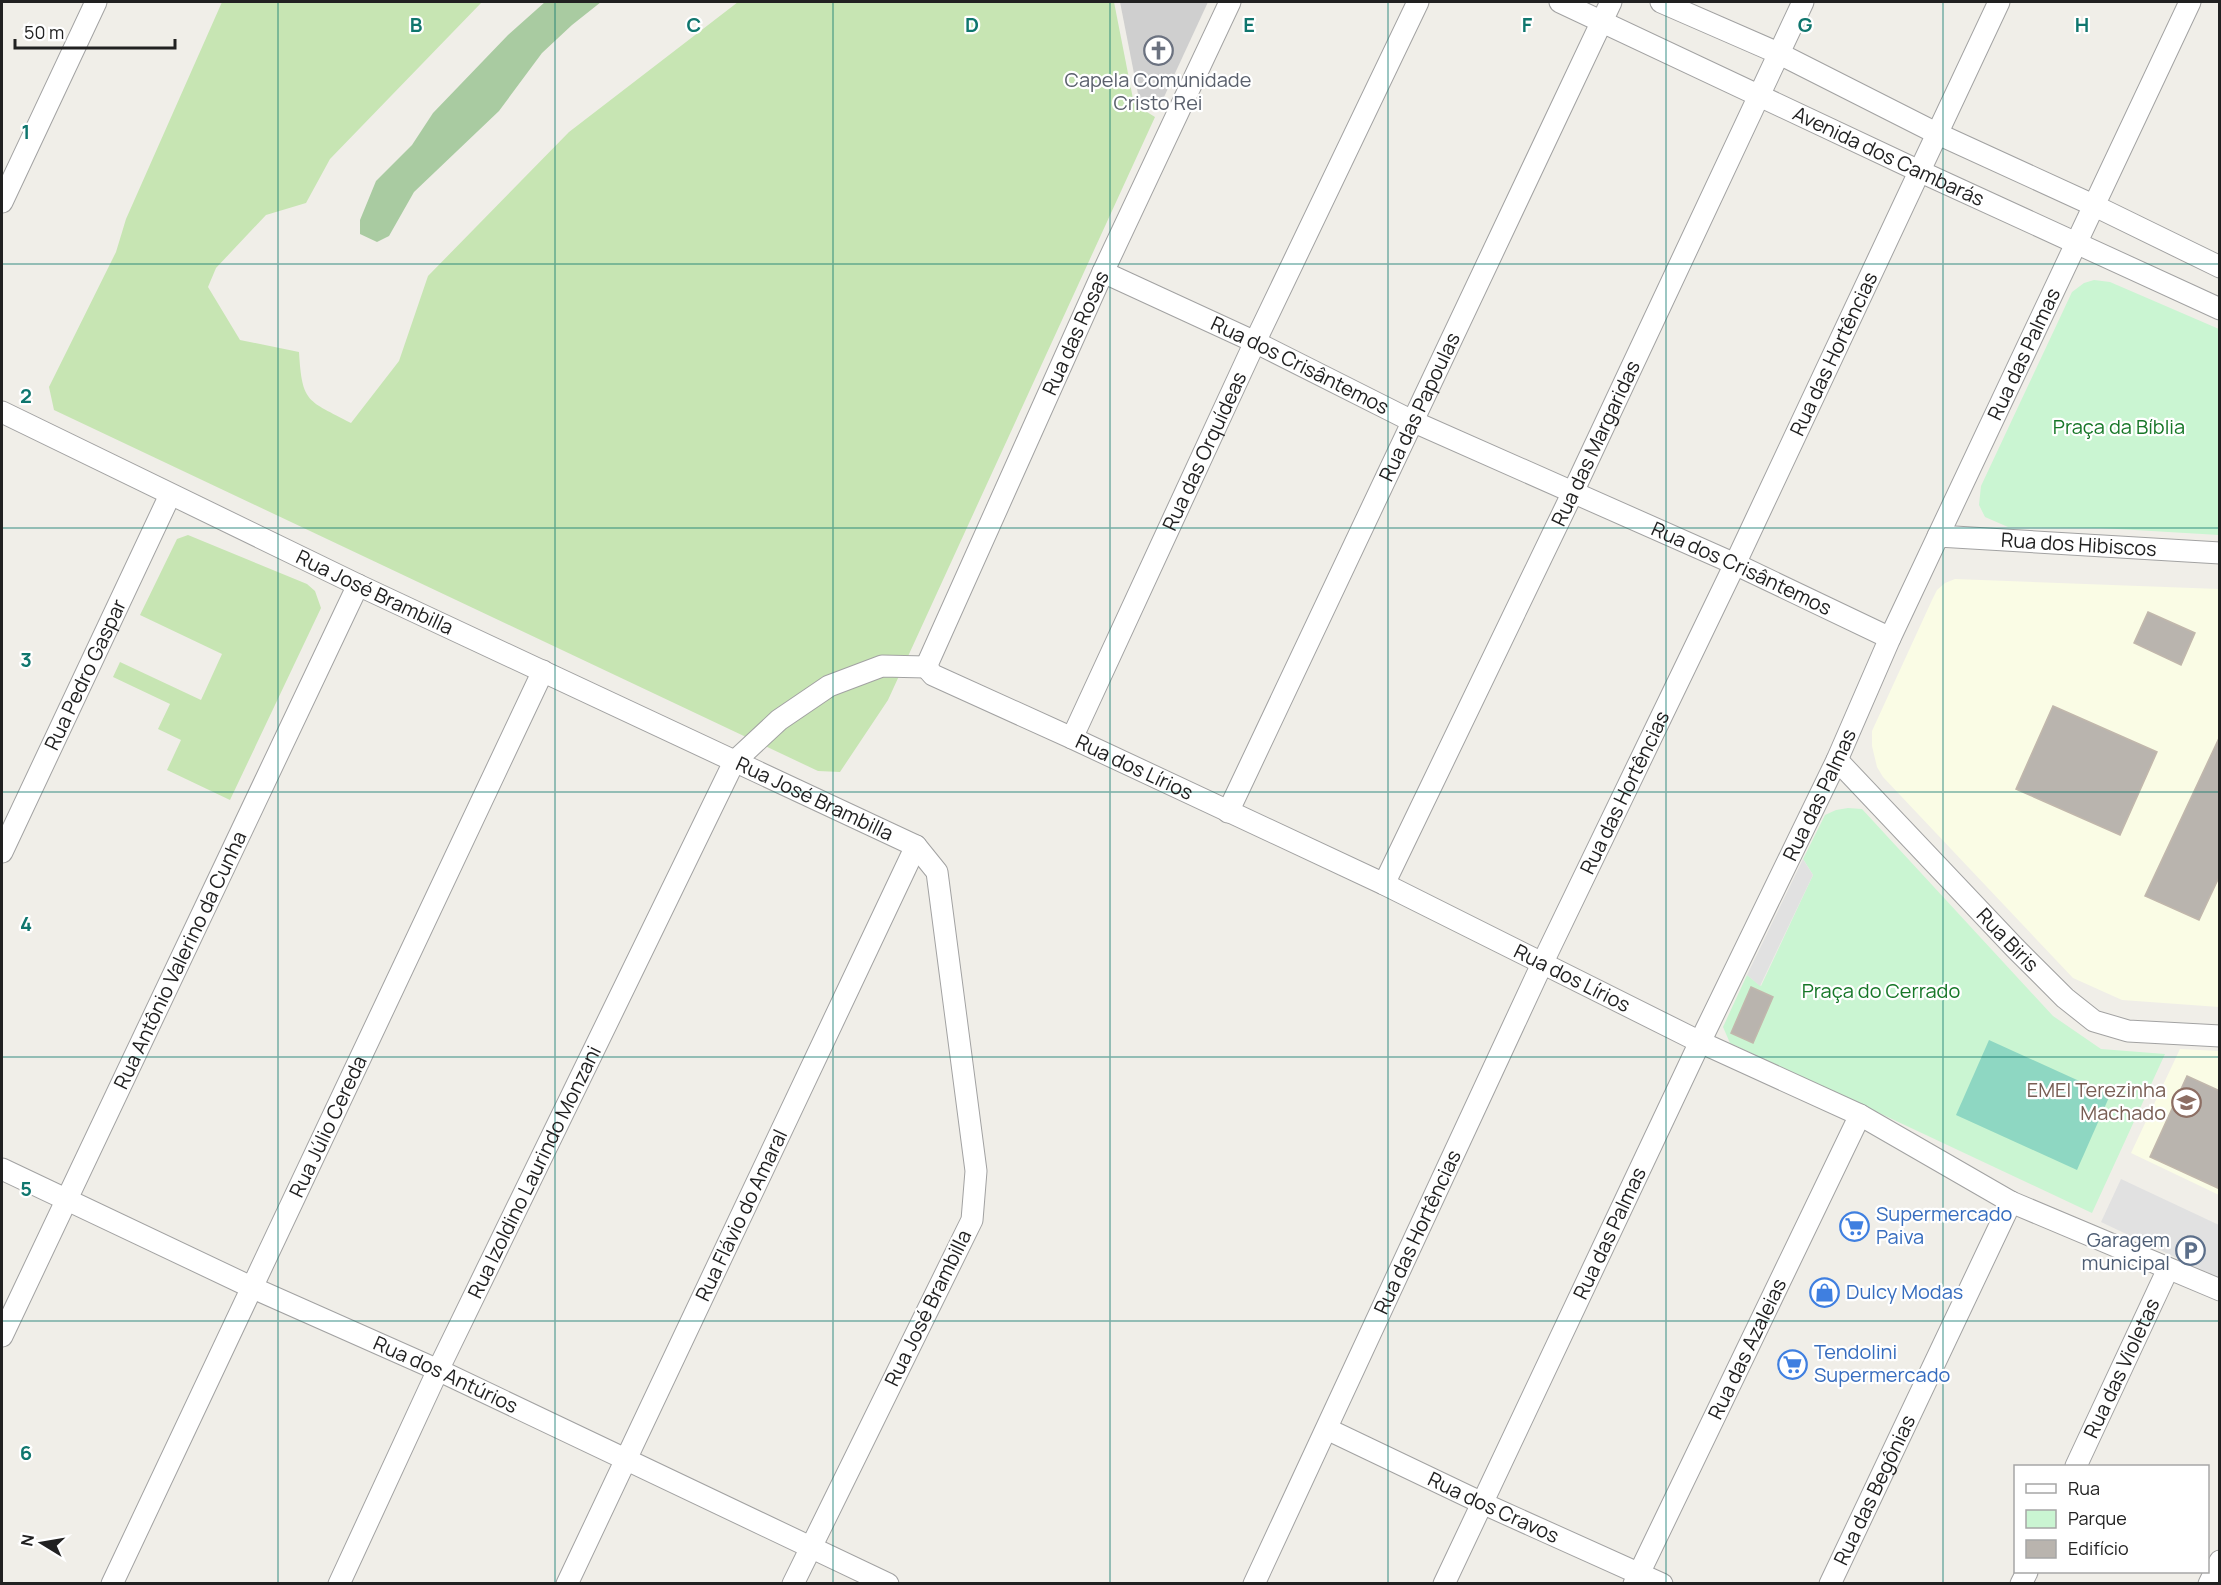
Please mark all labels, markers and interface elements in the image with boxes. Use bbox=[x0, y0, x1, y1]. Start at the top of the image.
text: B bbox=[410, 11, 423, 38]
text: C bbox=[687, 11, 701, 38]
text: D bbox=[965, 11, 979, 38]
text: E bbox=[1243, 11, 1255, 38]
text: F bbox=[1522, 11, 1533, 38]
text: G bbox=[1798, 11, 1813, 38]
text: H bbox=[2075, 11, 2089, 38]
scale bar bbox=[15, 12, 176, 50]
text: 50 m bbox=[24, 20, 64, 44]
church icon: Capela Comunidade Cristo Rei bbox=[1142, 34, 1174, 66]
place label: Capela Comunidade Cristo Rei bbox=[1065, 66, 1251, 116]
street label: Avenida dos Cambarás bbox=[1789, 100, 1989, 212]
text: 1 bbox=[22, 118, 30, 145]
street label: Rua das Rosas bbox=[1036, 266, 1115, 399]
street label: Rua das Hortências bbox=[1783, 267, 1883, 440]
street label: Rua das Palmas bbox=[1981, 283, 2066, 424]
street label: Rua dos Crisântemos bbox=[1207, 310, 1394, 420]
street label: Rua das Papoulas bbox=[1372, 328, 1466, 486]
street label: Rua das Margaridas bbox=[1545, 356, 1646, 530]
street label: Rua das Orquídeas bbox=[1156, 367, 1252, 535]
text: 2 bbox=[20, 382, 32, 409]
park label: Praça da Bíblia bbox=[2053, 413, 2185, 440]
street label: Rua dos Crisântemos bbox=[1647, 515, 1836, 621]
street label: Rua dos Hibiscos bbox=[2000, 526, 2158, 562]
street label: Rua José Brambilla bbox=[292, 543, 458, 641]
street label: Rua Pedro Gaspar bbox=[38, 594, 132, 754]
text: 3 bbox=[20, 646, 32, 673]
street label: Rua das Hortências bbox=[1573, 706, 1675, 878]
street label: Rua das Palmas bbox=[1776, 724, 1862, 865]
street label: Rua dos Lírios bbox=[1071, 728, 1198, 806]
street label: Rua José Brambilla bbox=[732, 750, 898, 847]
street label: Rua Antônio Valerino da Cunha bbox=[107, 827, 252, 1093]
street label: Rua Biris bbox=[1971, 902, 2045, 977]
text: 4 bbox=[20, 910, 32, 937]
street label: Rua dos Lírios bbox=[1510, 937, 1635, 1018]
park label: Praça do Cerrado bbox=[1802, 977, 1960, 1004]
street label: Rua Izoldino Laurindo Monzani bbox=[461, 1041, 607, 1303]
street label: Rua Júlio Cereda bbox=[283, 1051, 373, 1201]
place label: EMEI Terezinha Machado bbox=[2027, 1076, 2166, 1126]
school or university icon: EMEI Terezinha Machado bbox=[2171, 1086, 2203, 1118]
street label: Rua Flávio do Amaral bbox=[689, 1125, 793, 1305]
street label: Rua das Hortências bbox=[1367, 1145, 1467, 1318]
street label: Rua das Palmas bbox=[1566, 1162, 1652, 1303]
text: 5 bbox=[20, 1175, 32, 1202]
place label: Supermercado Paiva bbox=[1876, 1200, 2013, 1250]
supermarket icon: Supermercado Paiva bbox=[1839, 1210, 1871, 1242]
street label: Rua José Brambilla bbox=[878, 1225, 977, 1390]
place label: Garagem municipal bbox=[2082, 1226, 2170, 1276]
parking icon: Garagem municipal bbox=[2175, 1235, 2207, 1267]
street label: Rua das Azaleias bbox=[1701, 1274, 1792, 1424]
shop icon: Dulcy Modas bbox=[1809, 1276, 1841, 1308]
place label: Dulcy Modas bbox=[1846, 1278, 1963, 1305]
street label: Rua das Violetas bbox=[2077, 1294, 2165, 1442]
street label: Rua dos Antúrios bbox=[369, 1329, 523, 1419]
place label: Tendolini Supermercado bbox=[1814, 1338, 1951, 1388]
supermarket icon: Tendolini Supermercado bbox=[1777, 1348, 1809, 1380]
street label: Rua das Begônias bbox=[1827, 1410, 1921, 1569]
text: 6 bbox=[20, 1439, 32, 1466]
street label: Rua dos Cravos bbox=[1424, 1465, 1563, 1549]
legend bbox=[2014, 1465, 2209, 1573]
text: Rua bbox=[2068, 1476, 2100, 1500]
text: Parque bbox=[2068, 1506, 2127, 1530]
north arrow bbox=[12, 1513, 72, 1573]
text: N bbox=[15, 1532, 39, 1548]
text: Edifício bbox=[2068, 1536, 2129, 1560]

